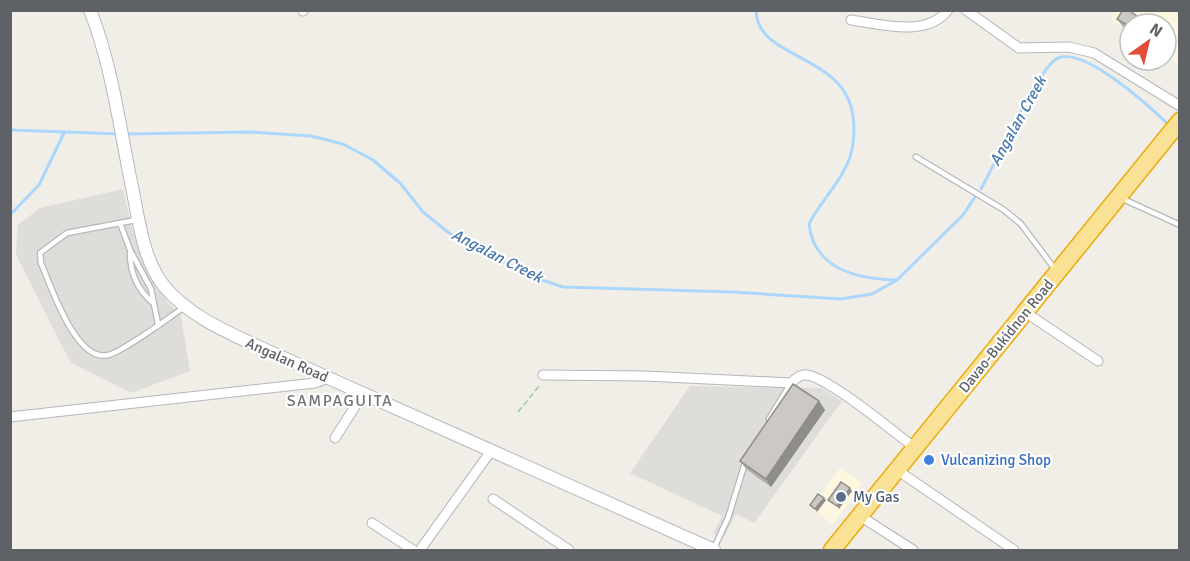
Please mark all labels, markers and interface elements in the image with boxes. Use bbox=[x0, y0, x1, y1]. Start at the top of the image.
north arrow bbox=[1118, 12, 1178, 72]
text: N bbox=[1146, 19, 1166, 42]
water label: Angalan Creek bbox=[985, 71, 1052, 169]
water label: Angalan Creek bbox=[448, 225, 548, 288]
street label: Davao-Bukidnon Road bbox=[955, 276, 1057, 396]
street label: Angalan Road bbox=[243, 334, 331, 386]
district label: SAMPAGUITA bbox=[287, 391, 393, 411]
place label: Vulcanizing Shop bbox=[941, 451, 1051, 469]
marker: Vulcanizing Shop bbox=[922, 453, 936, 467]
place label: My Gas bbox=[853, 488, 900, 506]
marker: My Gas bbox=[834, 490, 848, 504]

